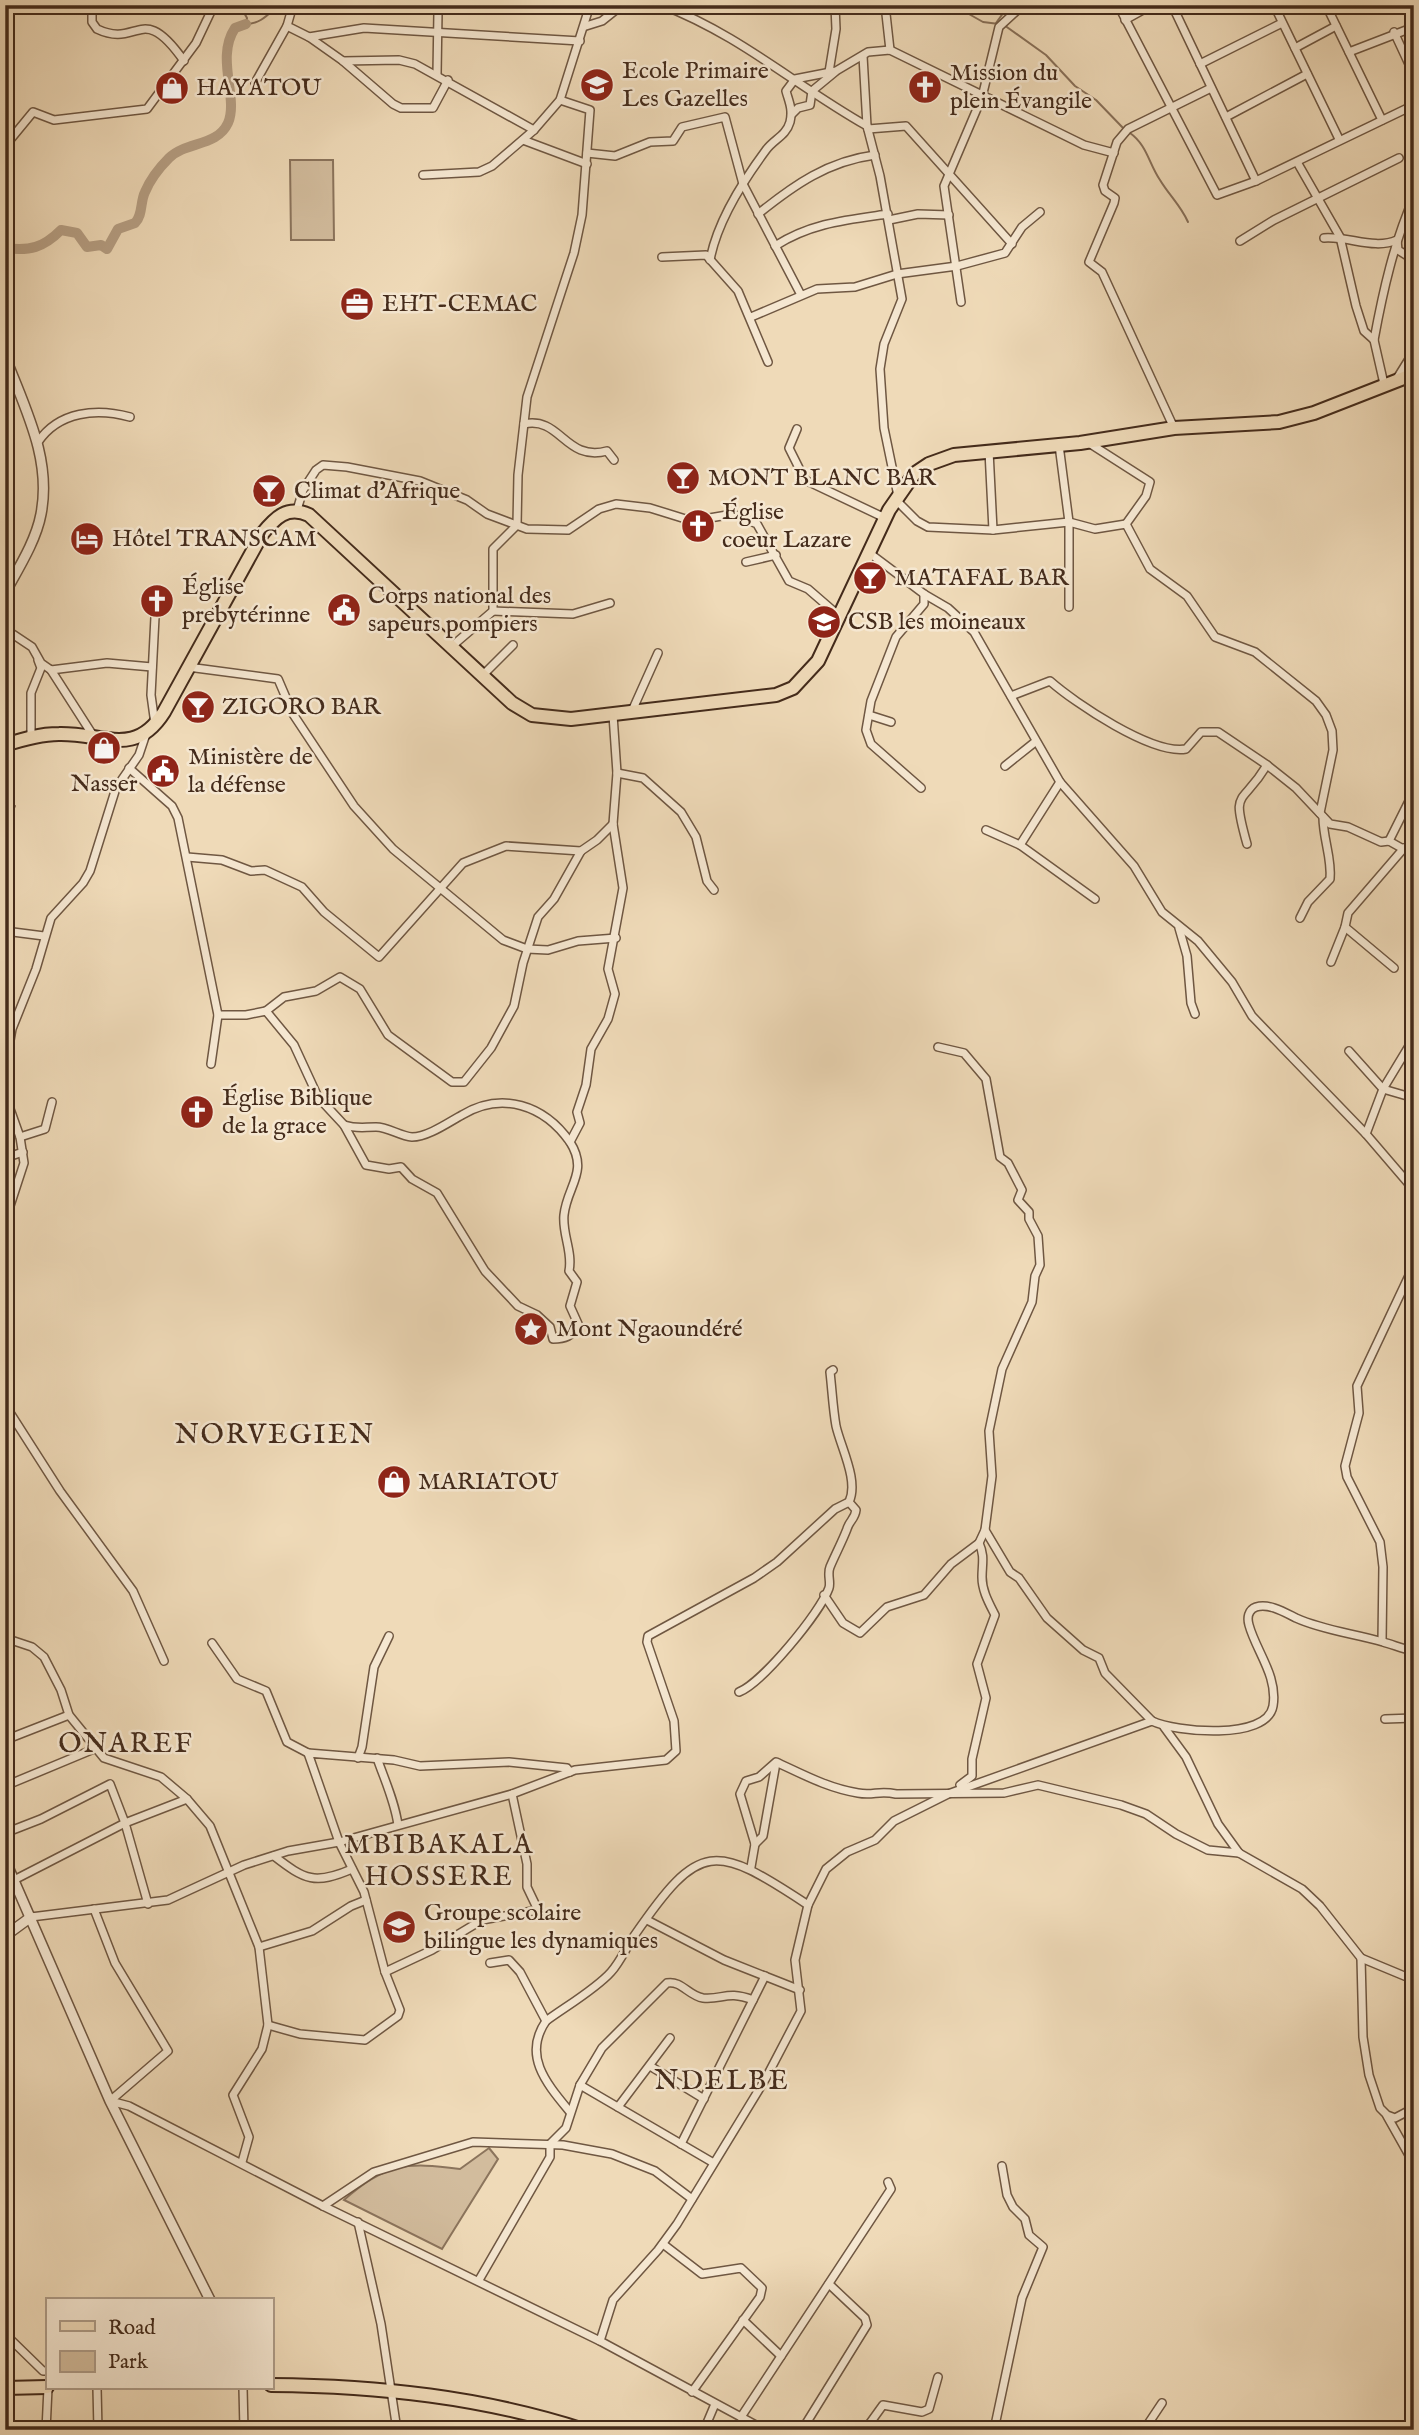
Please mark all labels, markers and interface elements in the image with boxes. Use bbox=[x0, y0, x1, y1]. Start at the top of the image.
place label: Ecole Primaire Les Gazelles bbox=[622, 56, 769, 115]
place label: Mission du plein Évangile bbox=[950, 58, 1092, 117]
school or university icon: Ecole Primaire Les Gazelles bbox=[578, 66, 616, 104]
church icon: Mission du plein Évangile bbox=[906, 68, 944, 106]
shop icon: HAYATOU bbox=[153, 69, 191, 107]
place label: HAYATOU bbox=[196, 73, 322, 104]
office icon: EHT-CEMAC bbox=[338, 285, 376, 323]
place label: EHT-CEMAC bbox=[382, 289, 537, 320]
bar icon: MONT BLANC BAR bbox=[664, 459, 702, 497]
place label: MONT BLANC BAR bbox=[708, 463, 937, 494]
bar icon: Climat d'Afrique bbox=[250, 472, 288, 510]
place label: Climat d'Afrique bbox=[294, 476, 460, 507]
place label: Église coeur Lazare bbox=[722, 497, 852, 556]
church icon: Église coeur Lazare bbox=[679, 507, 717, 545]
hotel icon: Hôtel TRANSCAM bbox=[68, 520, 106, 558]
place label: Hôtel TRANSCAM bbox=[112, 524, 317, 555]
bar icon: MATAFAL BAR bbox=[851, 559, 889, 597]
place label: MATAFAL BAR bbox=[894, 563, 1069, 594]
place label: Église prebytérinne bbox=[182, 572, 310, 631]
place label: Corps national des sapeurs pompiers bbox=[368, 581, 551, 640]
church icon: Église prebytérinne bbox=[138, 582, 176, 620]
public building icon: Corps national des sapeurs pompiers bbox=[325, 591, 363, 629]
school or university icon: CSB les moineaux bbox=[805, 603, 843, 641]
place label: CSB les moineaux bbox=[848, 607, 1026, 638]
bar icon: ZIGORO BAR bbox=[179, 688, 217, 726]
place label: ZIGORO BAR bbox=[222, 692, 382, 723]
shop icon: Nasser bbox=[85, 729, 123, 767]
place label: Ministère de la défense bbox=[188, 742, 313, 801]
public building icon: Ministère de la défense bbox=[144, 752, 182, 790]
place label: Nasser bbox=[70, 769, 138, 800]
place label: Église Biblique de la grace bbox=[222, 1083, 372, 1142]
church icon: Église Biblique de la grace bbox=[178, 1093, 216, 1131]
place icon: Mont Ngaoundéré bbox=[512, 1310, 550, 1348]
place label: Mont Ngaoundéré bbox=[556, 1314, 743, 1345]
district label: NORVEGIEN bbox=[175, 1418, 375, 1453]
shop icon: MARIATOU bbox=[375, 1463, 413, 1501]
place label: MARIATOU bbox=[418, 1467, 559, 1498]
district label: ONAREF bbox=[58, 1727, 194, 1762]
district label: MBIBAKALA HOSSERE bbox=[344, 1828, 534, 1895]
place label: Groupe scolaire bilingue les dynamiques bbox=[424, 1898, 658, 1957]
school or university icon: Groupe scolaire bilingue les dynamiques bbox=[380, 1908, 418, 1946]
district label: NDELBE bbox=[654, 2064, 790, 2099]
legend bbox=[46, 2298, 273, 2390]
text: Road bbox=[108, 2315, 156, 2342]
text: Park bbox=[108, 2349, 149, 2376]

